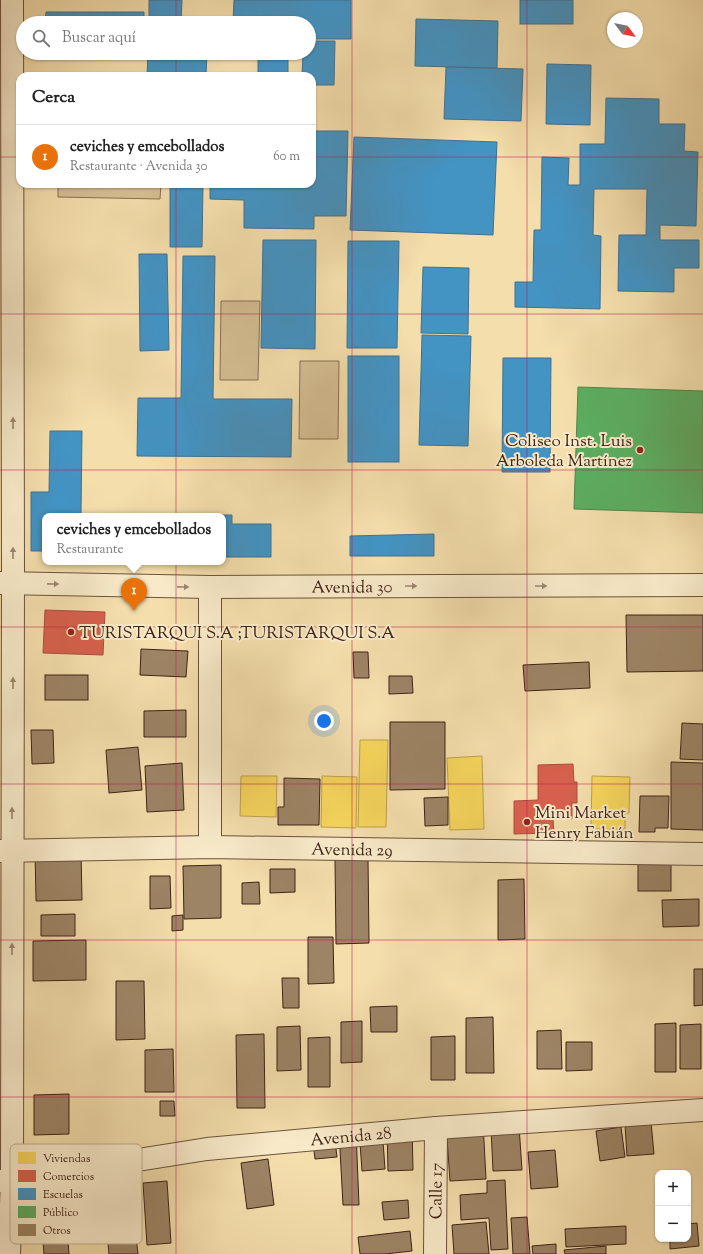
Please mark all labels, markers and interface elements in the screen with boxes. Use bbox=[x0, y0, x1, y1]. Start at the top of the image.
north arrow bbox=[607, 12, 643, 48]
search box bbox=[16, 16, 316, 60]
icon: search bbox=[30, 27, 52, 49]
text: Buscar aquí bbox=[62, 28, 136, 49]
text: Cerca bbox=[32, 86, 75, 110]
text: ceviches y emcebollados bbox=[70, 137, 224, 158]
text: 1 bbox=[43, 148, 47, 166]
text: 60 m bbox=[273, 148, 300, 166]
text: Restaurante · Avenida 30 bbox=[70, 158, 207, 176]
one-way arrow bbox=[10, 416, 16, 429]
place label: Coliseo Inst. Luis Arboleda Martínez bbox=[496, 430, 632, 474]
marker: Coliseo Inst. Luis Arboleda Martínez bbox=[635, 445, 645, 455]
popup bbox=[42, 513, 226, 565]
text: ceviches y emcebollados bbox=[57, 520, 211, 541]
text: Restaurante bbox=[57, 541, 124, 559]
one-way arrow bbox=[10, 546, 16, 559]
street label: Avenida 30 bbox=[311, 576, 392, 601]
pin: 1 bbox=[121, 578, 147, 611]
one-way arrow bbox=[47, 581, 60, 587]
one-way arrow bbox=[535, 582, 547, 589]
one-way arrow bbox=[405, 583, 418, 589]
one-way arrow bbox=[177, 584, 190, 590]
place label: TURISTARQUI S.A ;TURISTARQUI S.A bbox=[79, 622, 395, 646]
marker: TURISTARQUI S.A ;TURISTARQUI S.A bbox=[66, 627, 76, 637]
one-way arrow bbox=[10, 676, 16, 689]
your location bbox=[314, 711, 334, 731]
place label: Mini Market Henry Fabián bbox=[535, 802, 634, 846]
one-way arrow bbox=[9, 806, 15, 819]
marker: Mini Market Henry Fabián bbox=[522, 817, 532, 827]
street label: Avenida 29 bbox=[311, 838, 393, 864]
one-way arrow bbox=[9, 942, 15, 955]
street label: Avenida 28 bbox=[309, 1122, 393, 1153]
legend bbox=[10, 1144, 142, 1244]
text: Viviendas bbox=[43, 1151, 90, 1167]
street label: Calle 17 bbox=[425, 1162, 450, 1219]
text: Comercios bbox=[43, 1169, 94, 1185]
map controls bbox=[655, 1170, 691, 1242]
button: + bbox=[655, 1170, 691, 1206]
text: Escuelas bbox=[43, 1187, 83, 1203]
text: Público bbox=[43, 1205, 78, 1221]
button: − bbox=[655, 1206, 691, 1242]
text: Otros bbox=[43, 1223, 71, 1239]

